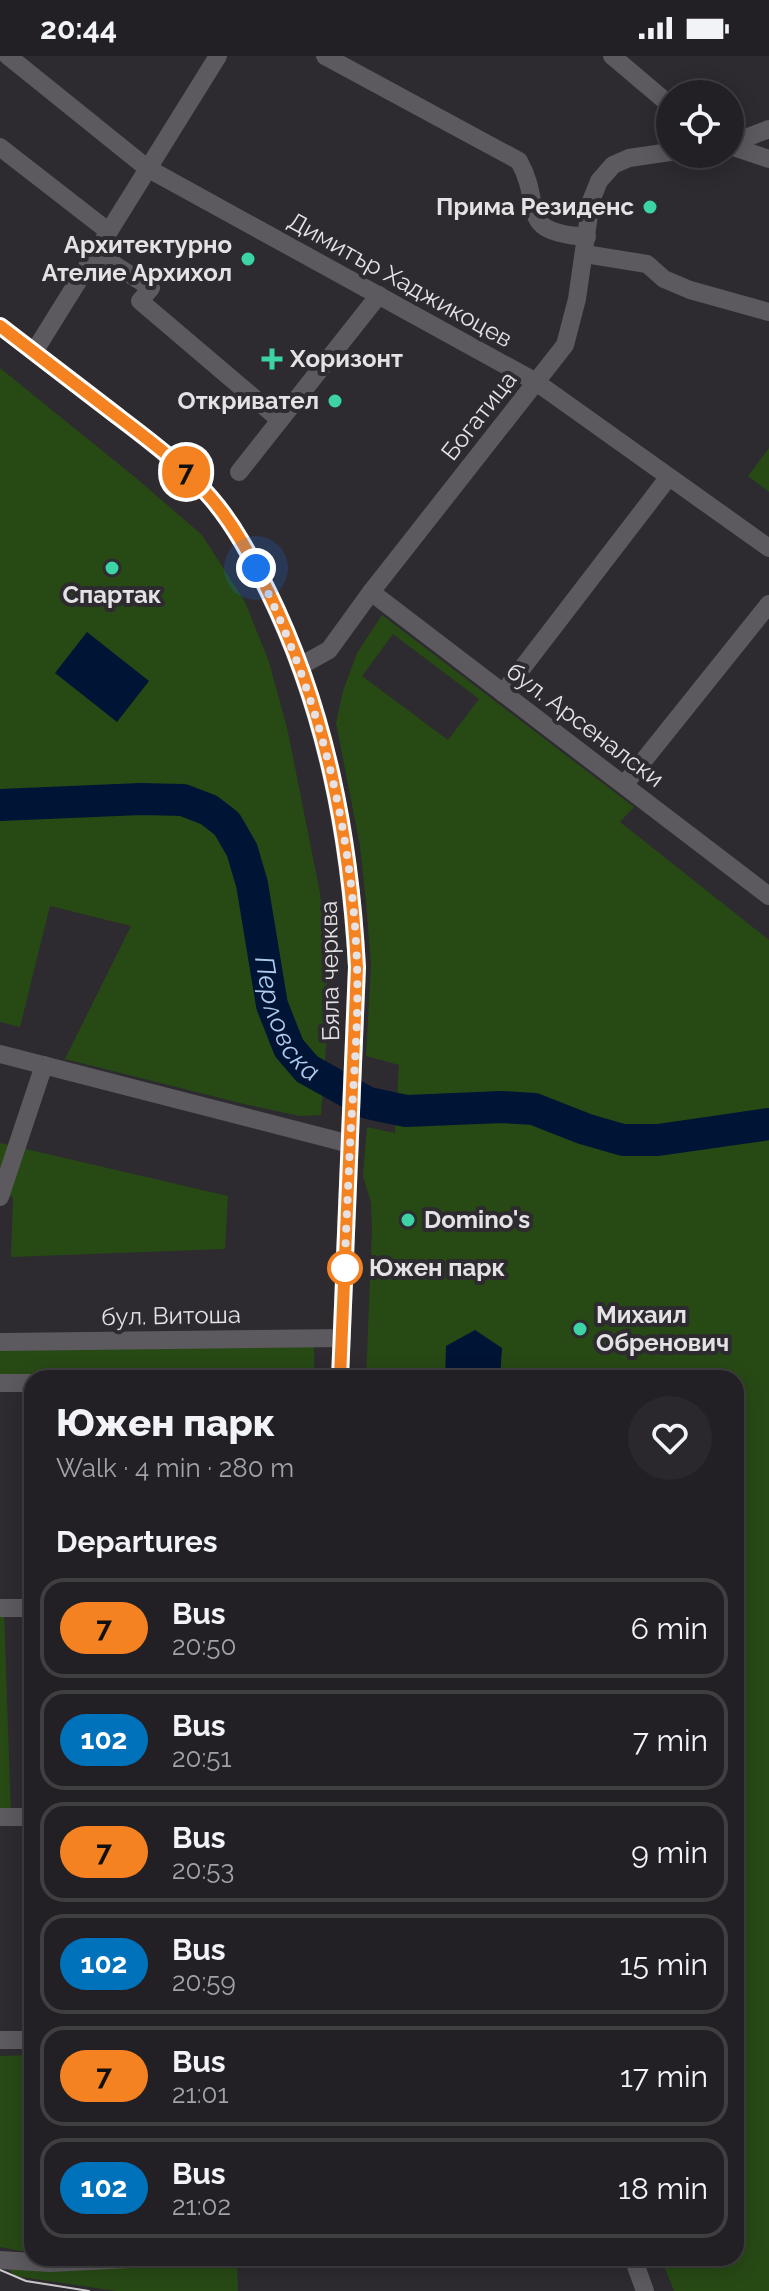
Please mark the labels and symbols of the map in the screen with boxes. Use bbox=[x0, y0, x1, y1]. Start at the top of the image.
place label: Прима Резиденс bbox=[436, 192, 634, 221]
marker: Прима Резиденс bbox=[641, 198, 659, 216]
street label: Димитър Хаджикоцев bbox=[283, 206, 517, 353]
place label: Архитектурно Ателие Архихол bbox=[42, 230, 232, 287]
marker: Архитектурно Ателие Архихол bbox=[239, 250, 257, 268]
place label: Хоризонт bbox=[289, 344, 403, 373]
marker: Хоризонт bbox=[261, 348, 283, 370]
street label: Богатица bbox=[435, 365, 522, 466]
place label: Откривател bbox=[178, 386, 319, 415]
marker: Откривател bbox=[326, 392, 344, 410]
line badge: 7 bbox=[160, 446, 212, 498]
your location bbox=[236, 548, 276, 588]
marker: Спартак bbox=[103, 559, 121, 577]
place label: Спартак bbox=[62, 580, 162, 609]
street label: бул. Арсеналски bbox=[501, 656, 670, 793]
street label: Бяла черква bbox=[314, 901, 345, 1041]
water label: Перловска bbox=[249, 954, 324, 1088]
place label: Domino's bbox=[424, 1205, 530, 1234]
marker: Domino's bbox=[399, 1211, 417, 1229]
marker: Южен парк bbox=[328, 1251, 362, 1285]
place label: Южен парк bbox=[369, 1253, 505, 1282]
street label: бул. Витоша bbox=[101, 1300, 241, 1331]
place label: Михаил Обренович bbox=[596, 1300, 729, 1357]
marker: Михаил Обренович bbox=[571, 1320, 589, 1338]

